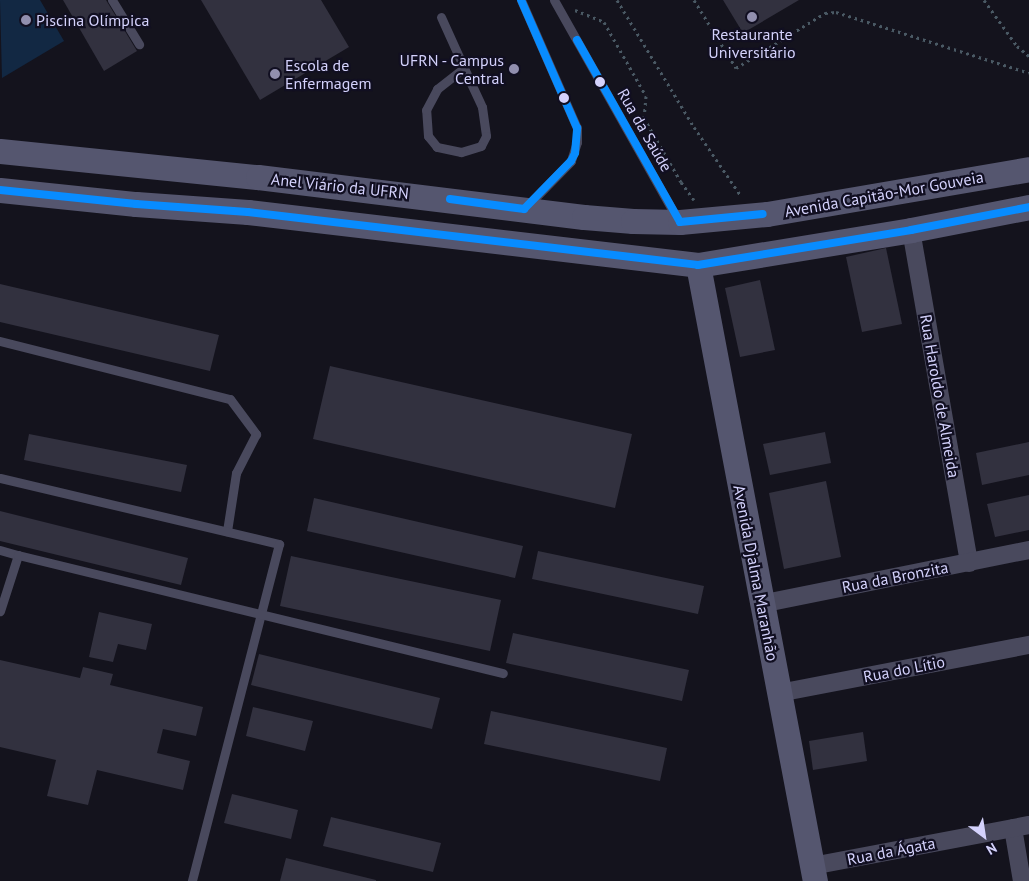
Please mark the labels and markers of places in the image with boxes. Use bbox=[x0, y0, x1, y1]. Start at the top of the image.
place label: Piscina Olímpica bbox=[36, 10, 149, 30]
marker: Restaurante Universitário bbox=[746, 11, 758, 23]
marker: Piscina Olímpica bbox=[20, 14, 32, 26]
place label: Restaurante Universitário bbox=[708, 24, 796, 62]
place label: UFRN - Campus Central bbox=[397, 50, 504, 88]
place label: Escola de Enfermagem bbox=[285, 55, 371, 93]
marker: UFRN - Campus Central bbox=[508, 63, 520, 75]
marker: Escola de Enfermagem bbox=[269, 68, 281, 80]
unlabelled marker bbox=[595, 77, 605, 87]
unlabelled marker bbox=[559, 93, 569, 103]

